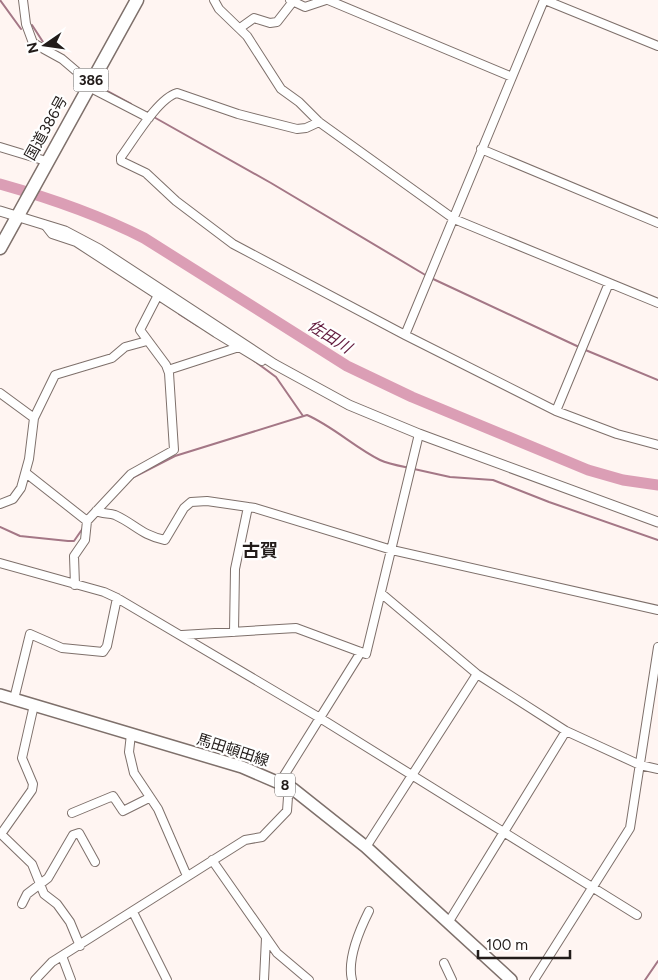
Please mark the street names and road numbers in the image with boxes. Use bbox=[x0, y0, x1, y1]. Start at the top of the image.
road number: 386 bbox=[74, 68, 108, 92]
street label: 国道386号 bbox=[21, 93, 71, 163]
street label: 馬田頓田線 bbox=[195, 730, 271, 770]
road number: 8 bbox=[275, 774, 295, 796]

